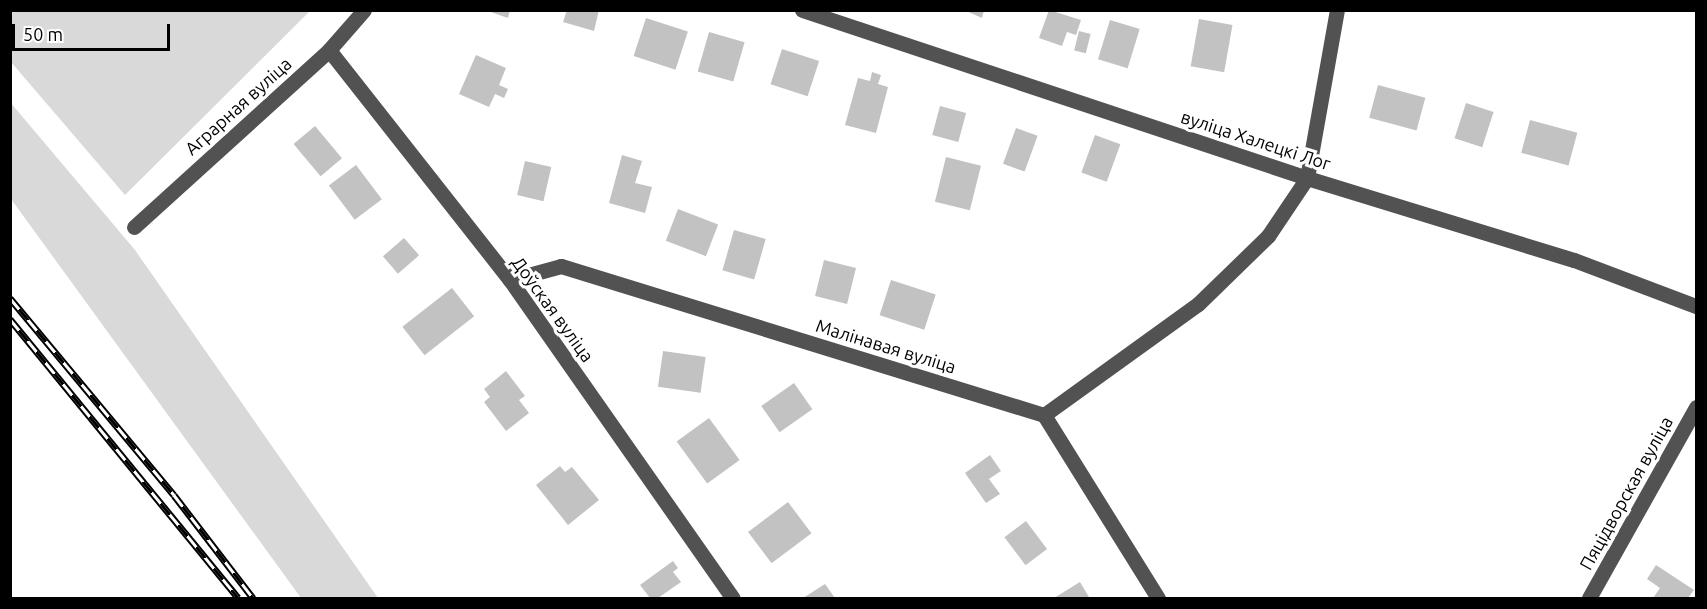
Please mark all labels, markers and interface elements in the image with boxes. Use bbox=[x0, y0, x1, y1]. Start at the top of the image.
scale bar bbox=[15, 12, 172, 50]
text: 50 m bbox=[23, 24, 63, 44]
street label: Аграрная вуліца bbox=[180, 53, 296, 159]
street label: вуліца Халецкі Лог bbox=[1178, 106, 1334, 174]
street label: Доўская вуліца bbox=[507, 252, 599, 366]
street label: Малінавая вуліца bbox=[813, 314, 959, 378]
street label: Пяцідворская вуліца bbox=[1575, 413, 1677, 573]

